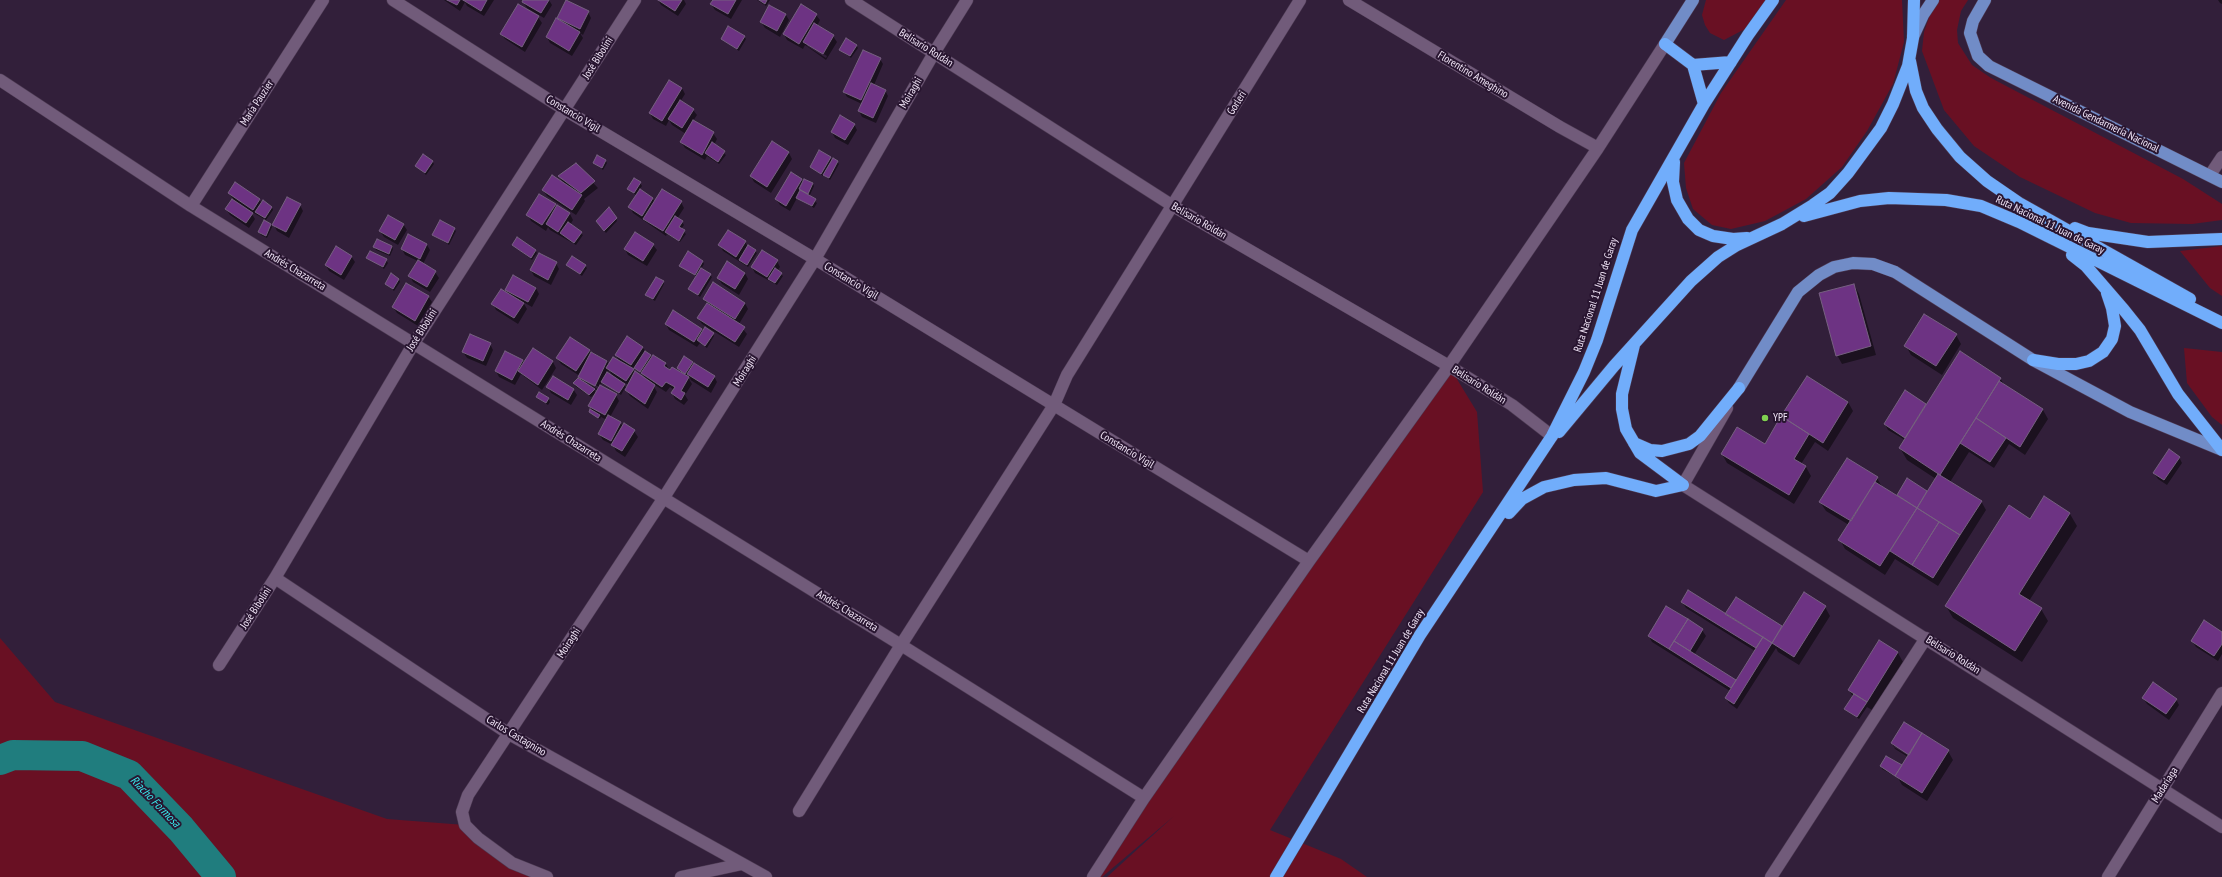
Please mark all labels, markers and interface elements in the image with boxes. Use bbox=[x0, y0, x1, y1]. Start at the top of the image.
street label: Belisario Roldán bbox=[896, 26, 956, 70]
street label: José Bibolini bbox=[580, 34, 616, 82]
street label: Florentino Ameghino bbox=[1435, 49, 1511, 101]
street label: Moiraghi bbox=[897, 75, 925, 111]
street label: María Pauzier bbox=[237, 78, 277, 128]
street label: Gorleri bbox=[1225, 89, 1249, 117]
street label: Constancio Vigil bbox=[544, 93, 602, 135]
street label: Avenida Gendarmería Nacional bbox=[2051, 93, 2161, 155]
street label: Ruta Nacional 11 Juan de Garay bbox=[1993, 193, 2107, 257]
street label: Belisario Roldán bbox=[1169, 200, 1229, 242]
street label: Ruta Nacional 11 Juan de Garay bbox=[1571, 236, 1621, 354]
street label: Andrés Chazarreta bbox=[262, 247, 328, 293]
street label: Constancio Vigil bbox=[822, 260, 880, 302]
street label: José Bibolini bbox=[404, 306, 440, 354]
street label: Moiraghi bbox=[731, 353, 759, 389]
street label: Belisario Roldán bbox=[1449, 363, 1509, 407]
place label: YPF bbox=[1773, 411, 1788, 425]
marker: YPF bbox=[1760, 413, 1770, 423]
street label: Andrés Chazarreta bbox=[538, 417, 604, 465]
street label: Constancio Vigil bbox=[1098, 429, 1156, 471]
street label: José Bibolini bbox=[238, 585, 274, 631]
street label: Andrés Chazarreta bbox=[814, 588, 880, 634]
street label: Ruta Nacional 11 Juan de Garay bbox=[1355, 606, 1427, 716]
street label: Moiraghi bbox=[554, 625, 584, 661]
street label: Belisario Roldán bbox=[1923, 633, 1983, 677]
street label: Carlos Castagnino bbox=[484, 713, 548, 759]
street label: Madariaga bbox=[2149, 765, 2181, 805]
water label: Riacho Formosa bbox=[127, 773, 183, 831]

